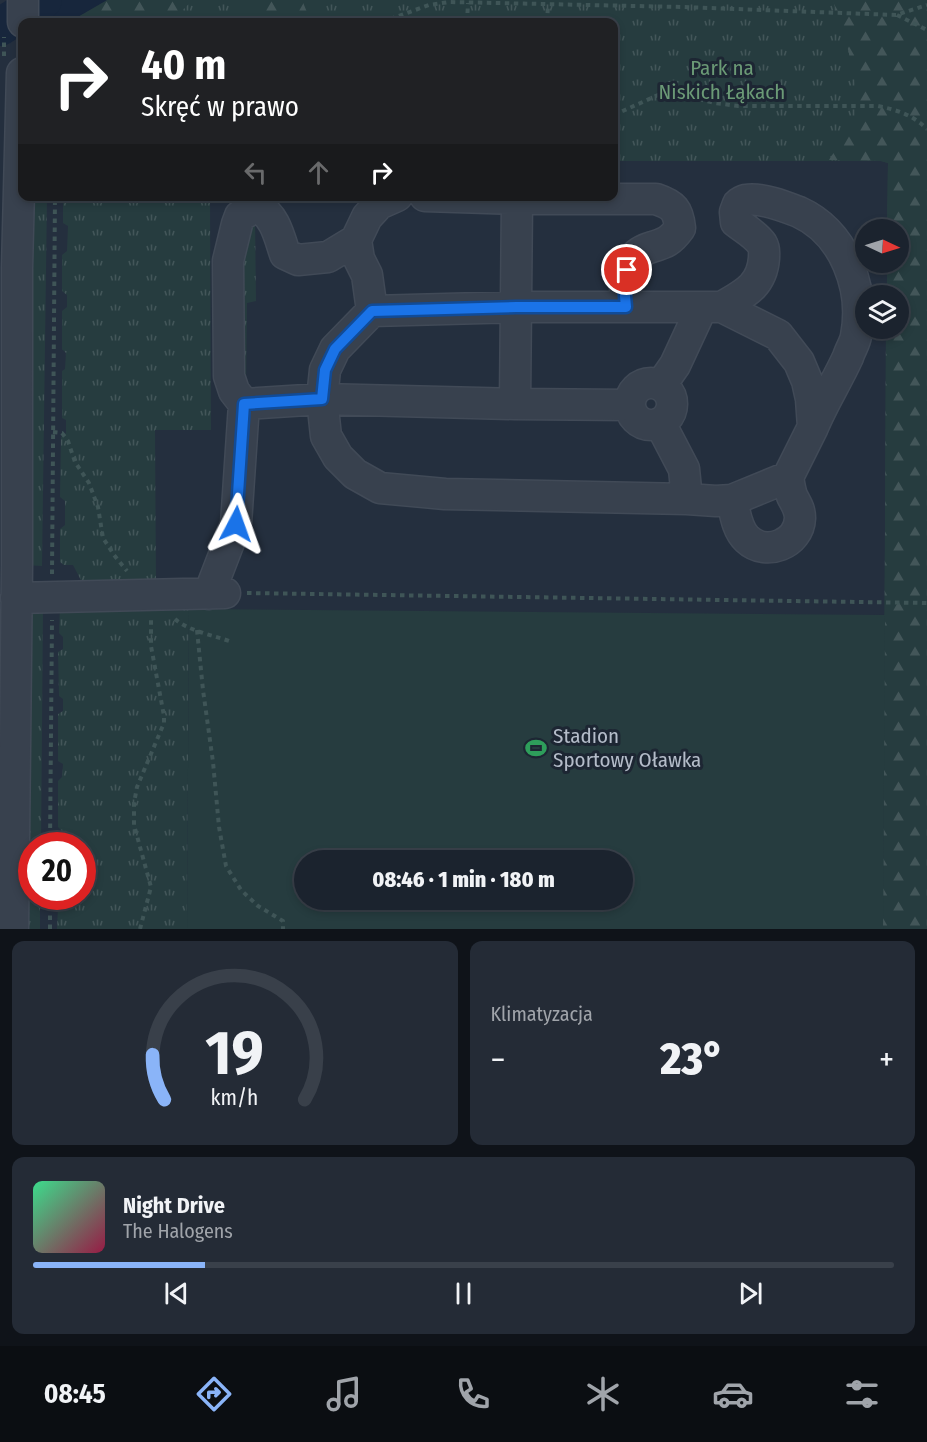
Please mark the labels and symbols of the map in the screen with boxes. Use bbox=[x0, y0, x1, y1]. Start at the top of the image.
park label: Park na Niskich Łąkach bbox=[659, 55, 785, 105]
north arrow bbox=[855, 219, 909, 273]
pin bbox=[601, 244, 652, 295]
position arrow bbox=[204, 492, 268, 556]
place label: Stadion Sportowy Oławka bbox=[553, 723, 701, 773]
sports icon: Stadion Sportowy Oławka bbox=[524, 736, 548, 760]
speed limit sign: 20 bbox=[18, 832, 96, 910]

